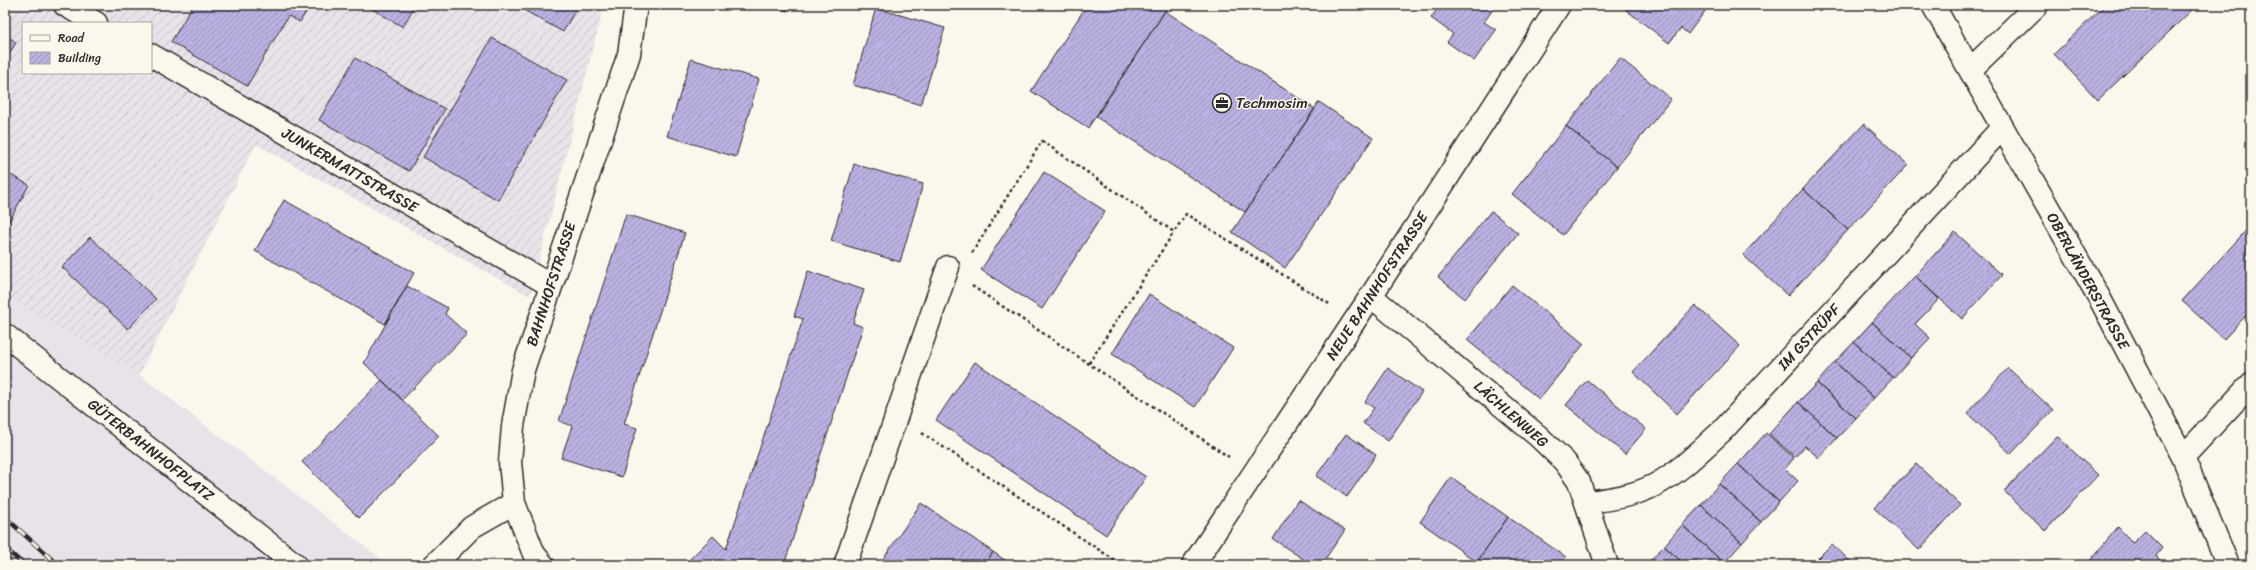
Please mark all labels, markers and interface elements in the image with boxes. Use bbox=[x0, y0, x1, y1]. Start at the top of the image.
legend bbox=[22, 22, 152, 74]
text: Road bbox=[58, 27, 85, 49]
text: Building bbox=[58, 47, 101, 69]
place label: Techmosim bbox=[1236, 90, 1308, 116]
office icon: Techmosim bbox=[1211, 92, 1233, 114]
street label: JUNKERMATTSTRASSE bbox=[276, 120, 425, 221]
street label: NEUE BAHNHOFSTRASSE bbox=[1319, 205, 1436, 366]
street label: OBERLÄNDERSTRASSE bbox=[2039, 208, 2137, 356]
street label: BAHNHOFSTRASSE bbox=[519, 217, 584, 350]
street label: IM GSTRÜPF bbox=[1770, 297, 1848, 377]
street label: LÄCHLENWEG bbox=[1468, 374, 1555, 454]
street label: GÜTERBAHNHOFPLATZ bbox=[82, 392, 220, 508]

